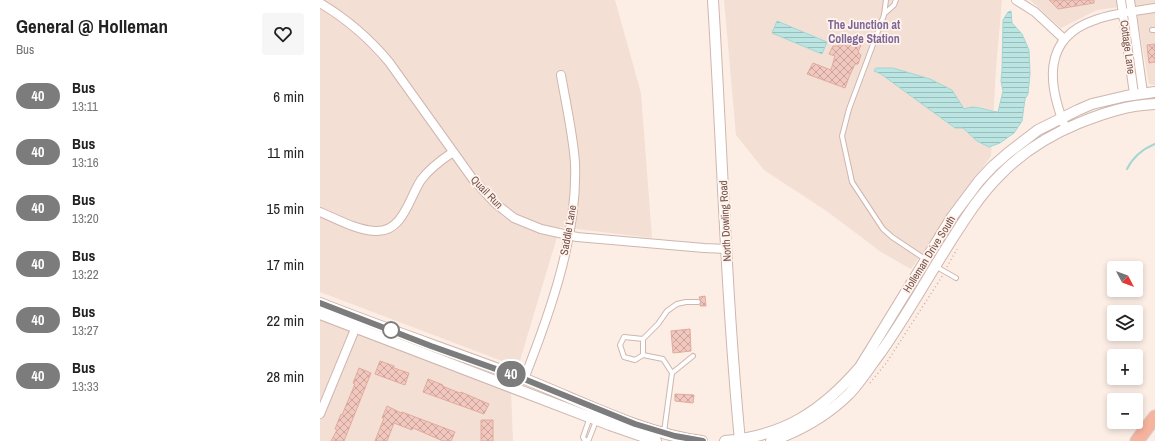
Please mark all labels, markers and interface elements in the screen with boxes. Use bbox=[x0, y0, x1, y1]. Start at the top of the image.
text: General @ Holleman bbox=[16, 13, 168, 39]
button: heart bbox=[262, 13, 304, 55]
district label: The Junction at College Station bbox=[828, 17, 901, 47]
street label: Cottage Lane bbox=[1117, 19, 1139, 75]
text: Bus bbox=[16, 41, 34, 58]
text: Bus bbox=[72, 77, 95, 98]
text: 6 min bbox=[273, 86, 304, 107]
text: 40 bbox=[32, 87, 44, 105]
text: 13:11 bbox=[72, 98, 98, 115]
text: Bus bbox=[72, 133, 95, 154]
text: 11 min bbox=[267, 142, 304, 163]
text: 40 bbox=[32, 143, 44, 161]
text: 13:16 bbox=[72, 154, 99, 171]
street label: Quail Run bbox=[468, 173, 506, 211]
street label: North Dowling Road bbox=[716, 180, 734, 262]
text: Bus bbox=[72, 189, 95, 210]
text: 15 min bbox=[266, 198, 304, 219]
text: 40 bbox=[32, 199, 44, 217]
street label: Saddle Lane bbox=[557, 204, 579, 256]
text: 13:20 bbox=[72, 210, 99, 227]
street label: Holleman Drive South bbox=[900, 213, 958, 295]
text: Bus bbox=[72, 245, 95, 266]
text: 17 min bbox=[266, 254, 304, 275]
text: 40 bbox=[32, 255, 44, 273]
north arrow bbox=[1107, 261, 1143, 297]
map controls bbox=[1107, 261, 1143, 429]
text: 13:22 bbox=[72, 266, 99, 283]
text: Bus bbox=[72, 301, 95, 322]
button: layers bbox=[1107, 305, 1143, 341]
text: 22 min bbox=[266, 310, 304, 331]
text: 40 bbox=[32, 311, 44, 329]
unlabelled marker bbox=[382, 321, 400, 339]
text: 13:27 bbox=[72, 322, 99, 339]
button: + bbox=[1107, 349, 1143, 385]
text: Bus bbox=[72, 357, 95, 378]
line badge: 40 bbox=[493, 361, 529, 387]
text: 40 bbox=[505, 365, 517, 383]
text: 28 min bbox=[266, 366, 304, 387]
text: 40 bbox=[32, 367, 44, 385]
text: 13:33 bbox=[72, 378, 99, 395]
button: − bbox=[1107, 393, 1143, 429]

